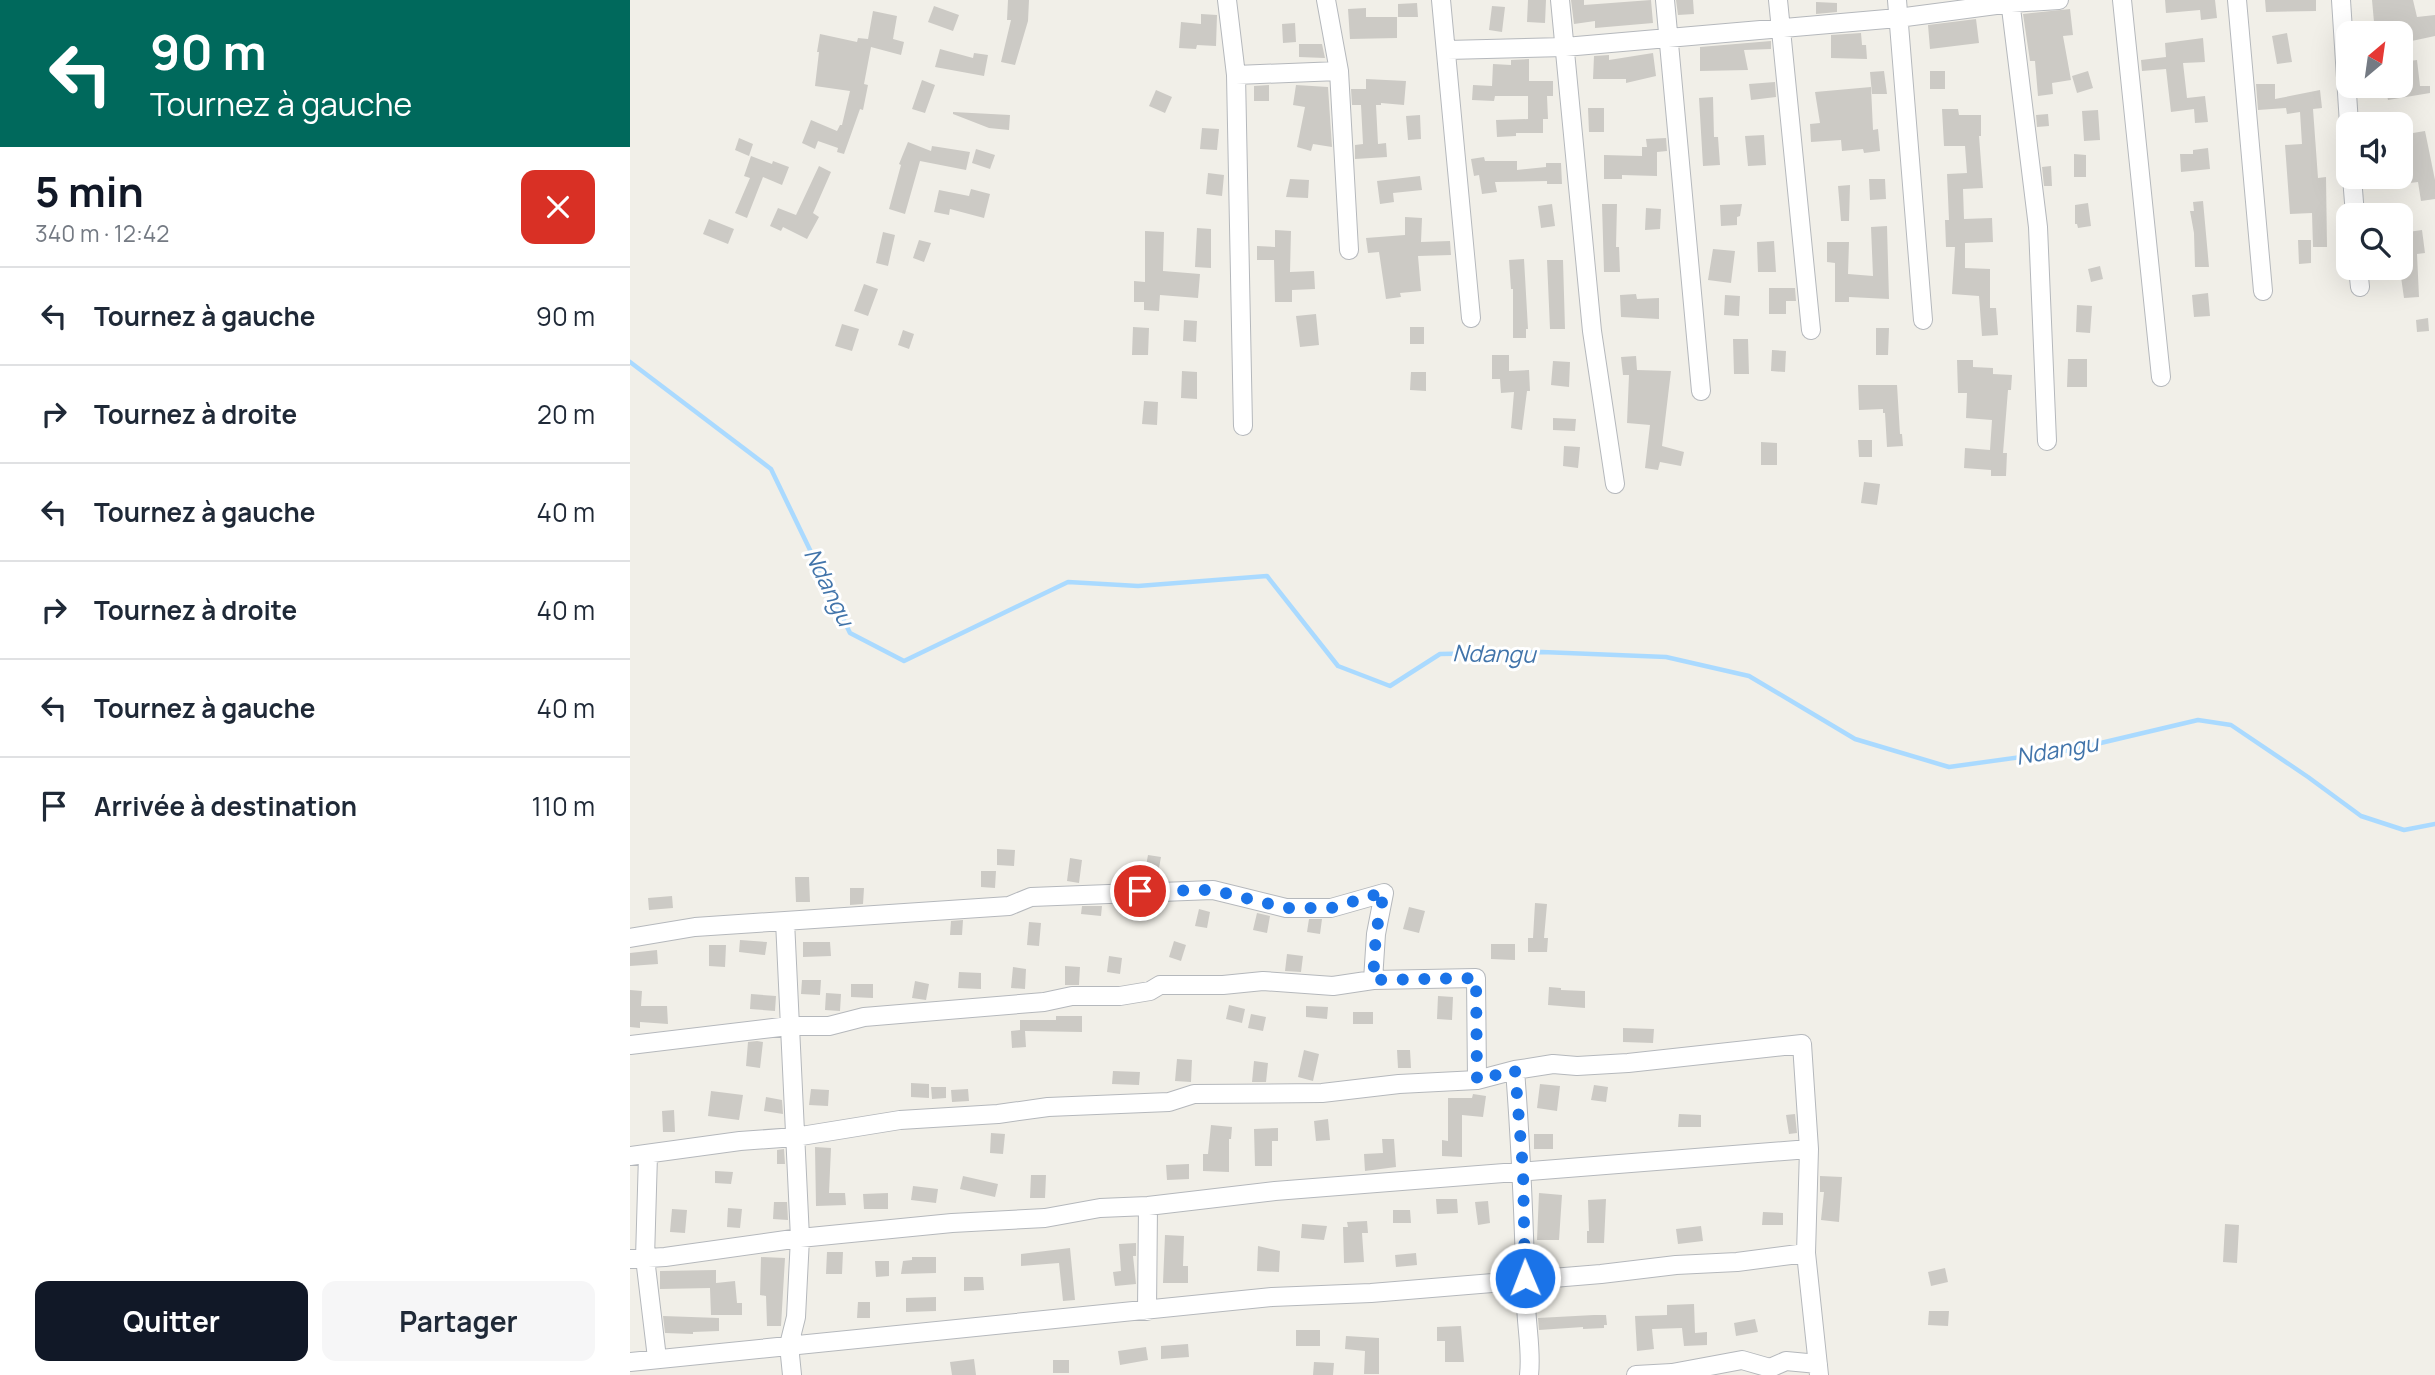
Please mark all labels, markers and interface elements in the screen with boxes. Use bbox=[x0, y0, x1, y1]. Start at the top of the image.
text: 90 m bbox=[150, 18, 267, 85]
north arrow bbox=[2336, 21, 2413, 98]
map controls bbox=[2336, 21, 2413, 280]
icon: left bbox=[35, 28, 126, 119]
text: Tournez à gauche bbox=[150, 82, 412, 126]
button: sound bbox=[2336, 112, 2413, 189]
text: 5 min bbox=[35, 162, 144, 220]
button: close bbox=[521, 170, 595, 244]
button: search bbox=[2336, 203, 2413, 280]
text: 340 m · 12:42 bbox=[35, 217, 169, 249]
icon: left bbox=[35, 297, 73, 335]
text: Tournez à gauche bbox=[94, 298, 315, 334]
text: 90 m bbox=[536, 298, 595, 334]
icon: right bbox=[35, 395, 73, 433]
text: Tournez à droite bbox=[94, 396, 297, 432]
text: 20 m bbox=[537, 396, 595, 432]
icon: left bbox=[35, 493, 73, 531]
text: Tournez à gauche bbox=[94, 494, 315, 530]
text: 40 m bbox=[537, 494, 595, 530]
water label: Ndangu bbox=[797, 542, 864, 633]
icon: right bbox=[35, 591, 73, 629]
text: Tournez à droite bbox=[94, 592, 297, 628]
text: 40 m bbox=[537, 592, 595, 628]
water label: Ndangu bbox=[1452, 636, 1538, 670]
icon: left bbox=[35, 689, 73, 727]
text: Tournez à gauche bbox=[94, 690, 315, 726]
text: 40 m bbox=[537, 690, 595, 726]
water label: Ndangu bbox=[2013, 726, 2103, 772]
icon: arrive bbox=[35, 787, 73, 825]
text: Arrivée à destination bbox=[94, 788, 357, 824]
text: 110 m bbox=[532, 788, 595, 824]
pin bbox=[1110, 861, 1170, 921]
icon: arrive bbox=[1121, 872, 1159, 910]
position arrow bbox=[1488, 1241, 1562, 1315]
button: Quitter bbox=[35, 1281, 308, 1361]
button: Partager bbox=[322, 1281, 595, 1361]

